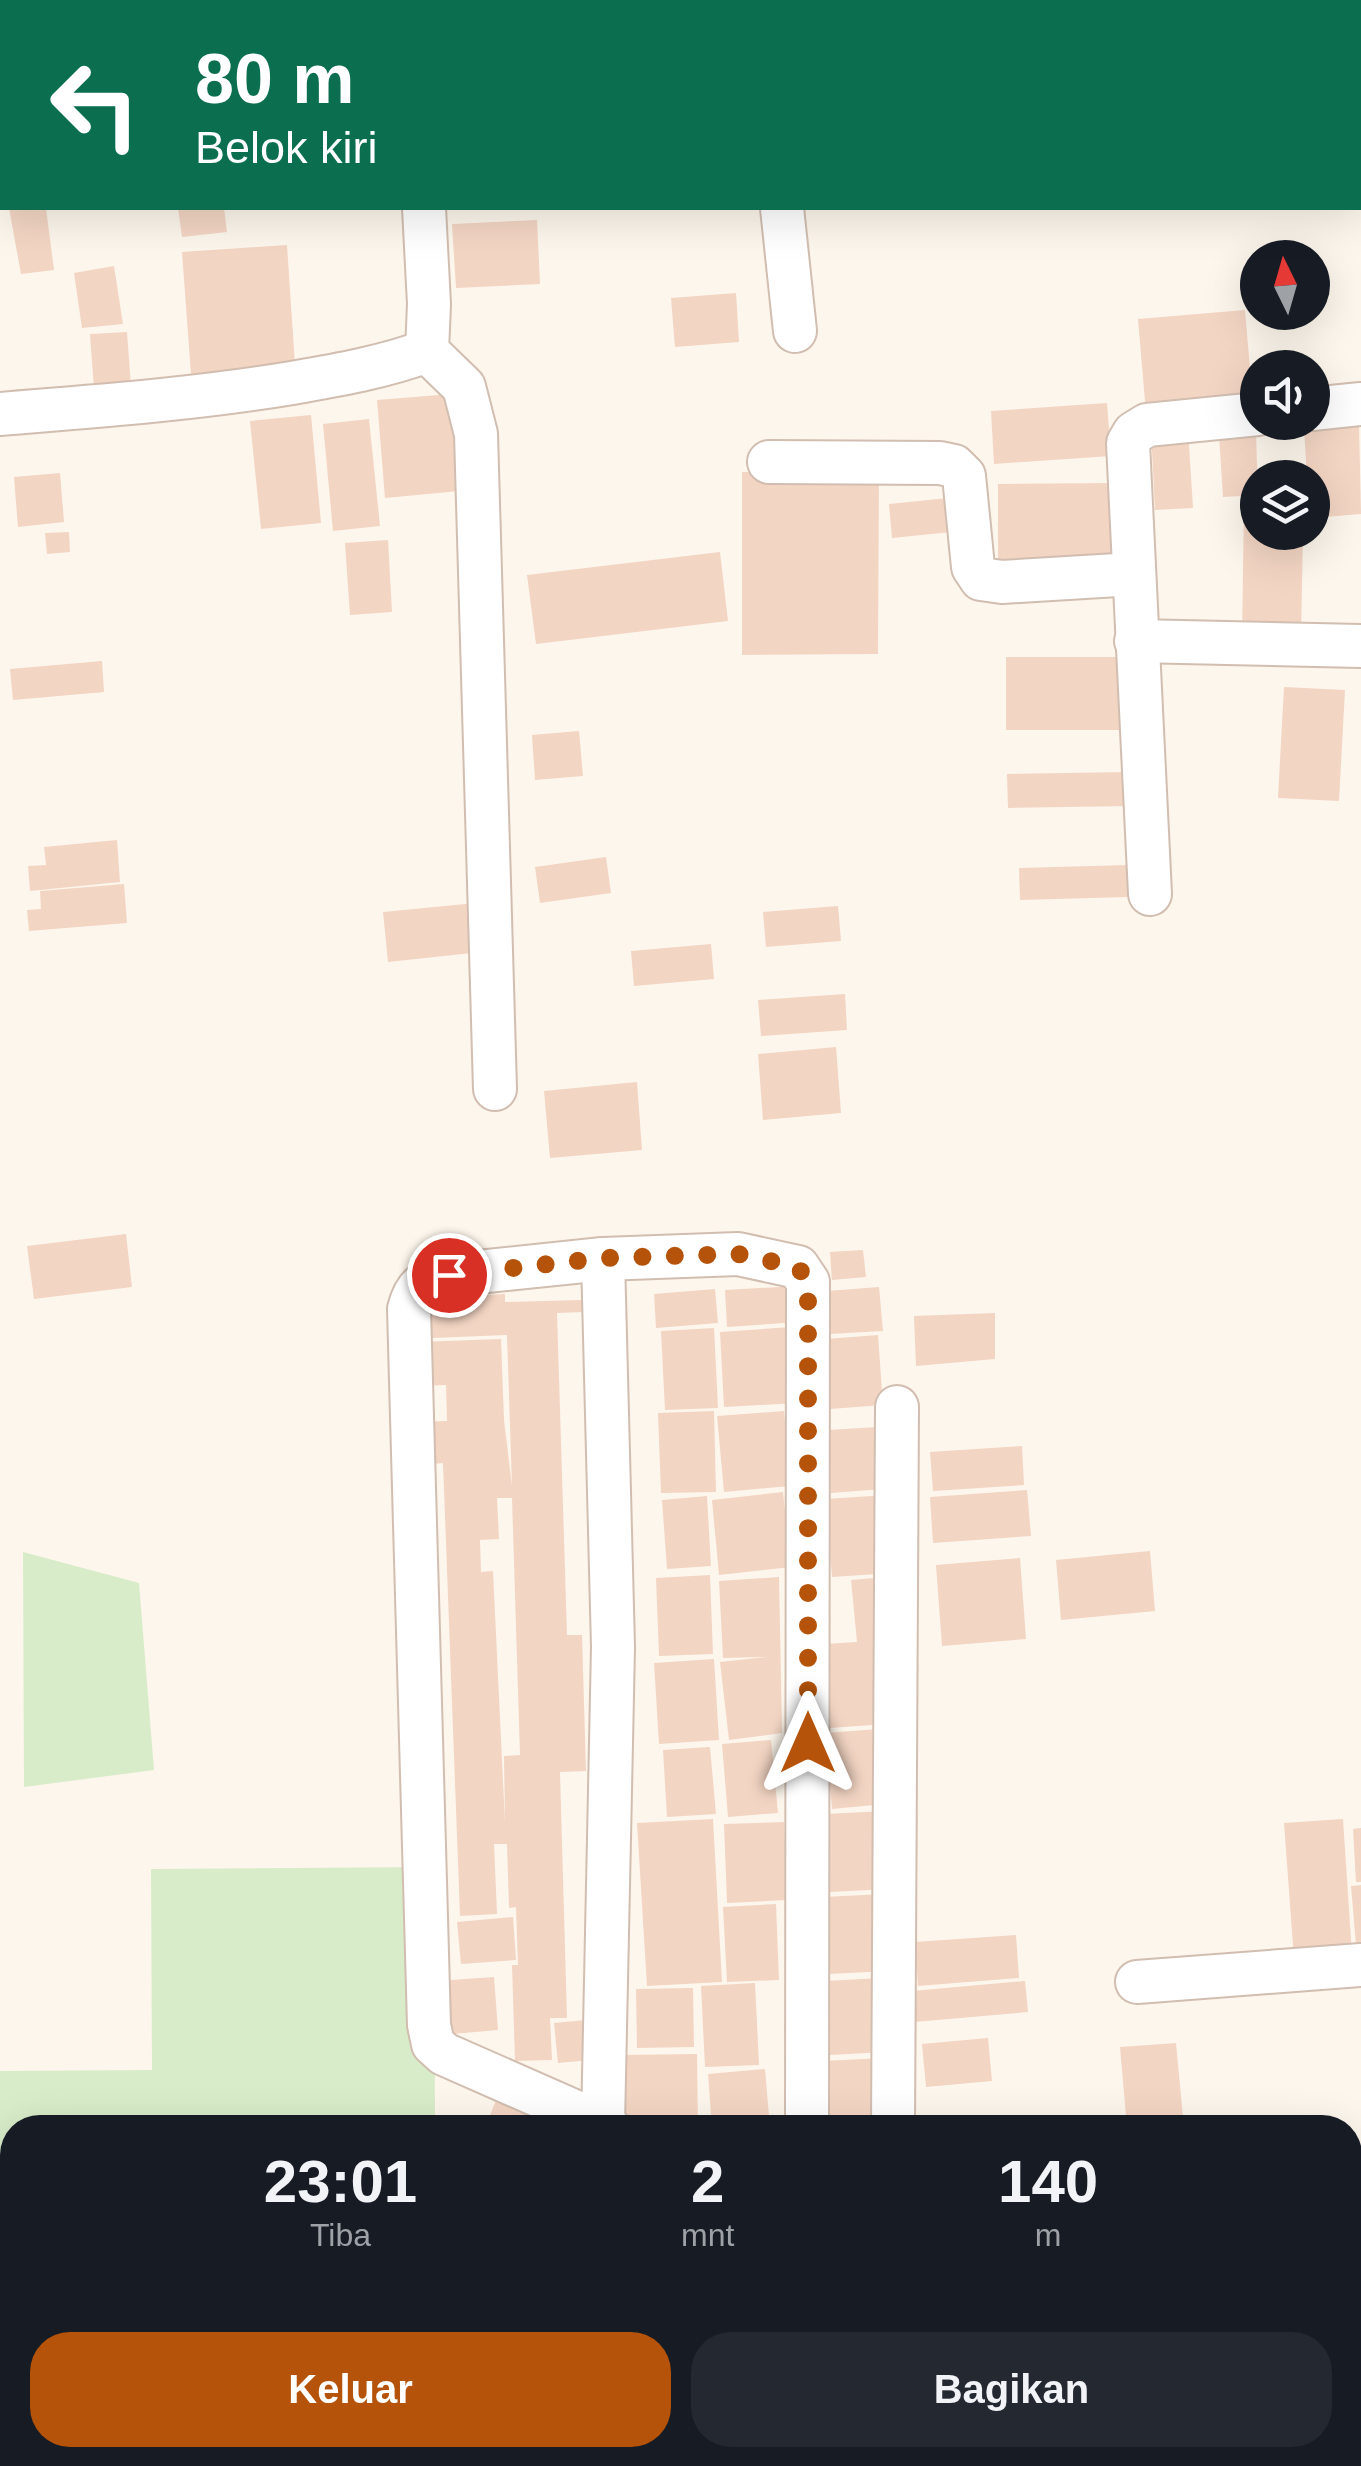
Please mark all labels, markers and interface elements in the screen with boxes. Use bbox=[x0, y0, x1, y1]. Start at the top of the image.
icon: left bbox=[30, 40, 160, 170]
text: 80 m bbox=[195, 40, 355, 118]
text: Belok kiri bbox=[195, 122, 378, 173]
north arrow bbox=[1240, 240, 1330, 330]
map controls bbox=[1240, 240, 1330, 550]
button: sound bbox=[1240, 350, 1330, 440]
button: layers bbox=[1240, 460, 1330, 550]
pin bbox=[407, 1233, 492, 1318]
icon: arrive bbox=[422, 1248, 477, 1303]
position arrow bbox=[756, 1691, 860, 1795]
text: 23:01 bbox=[264, 2148, 417, 2215]
text: 2 bbox=[691, 2148, 724, 2215]
text: 140 bbox=[998, 2148, 1098, 2215]
text: Tiba bbox=[310, 2217, 371, 2253]
text: mnt bbox=[681, 2217, 734, 2253]
text: m bbox=[1035, 2217, 1061, 2253]
button: Keluar bbox=[30, 2332, 671, 2447]
button: Bagikan bbox=[691, 2332, 1332, 2447]

